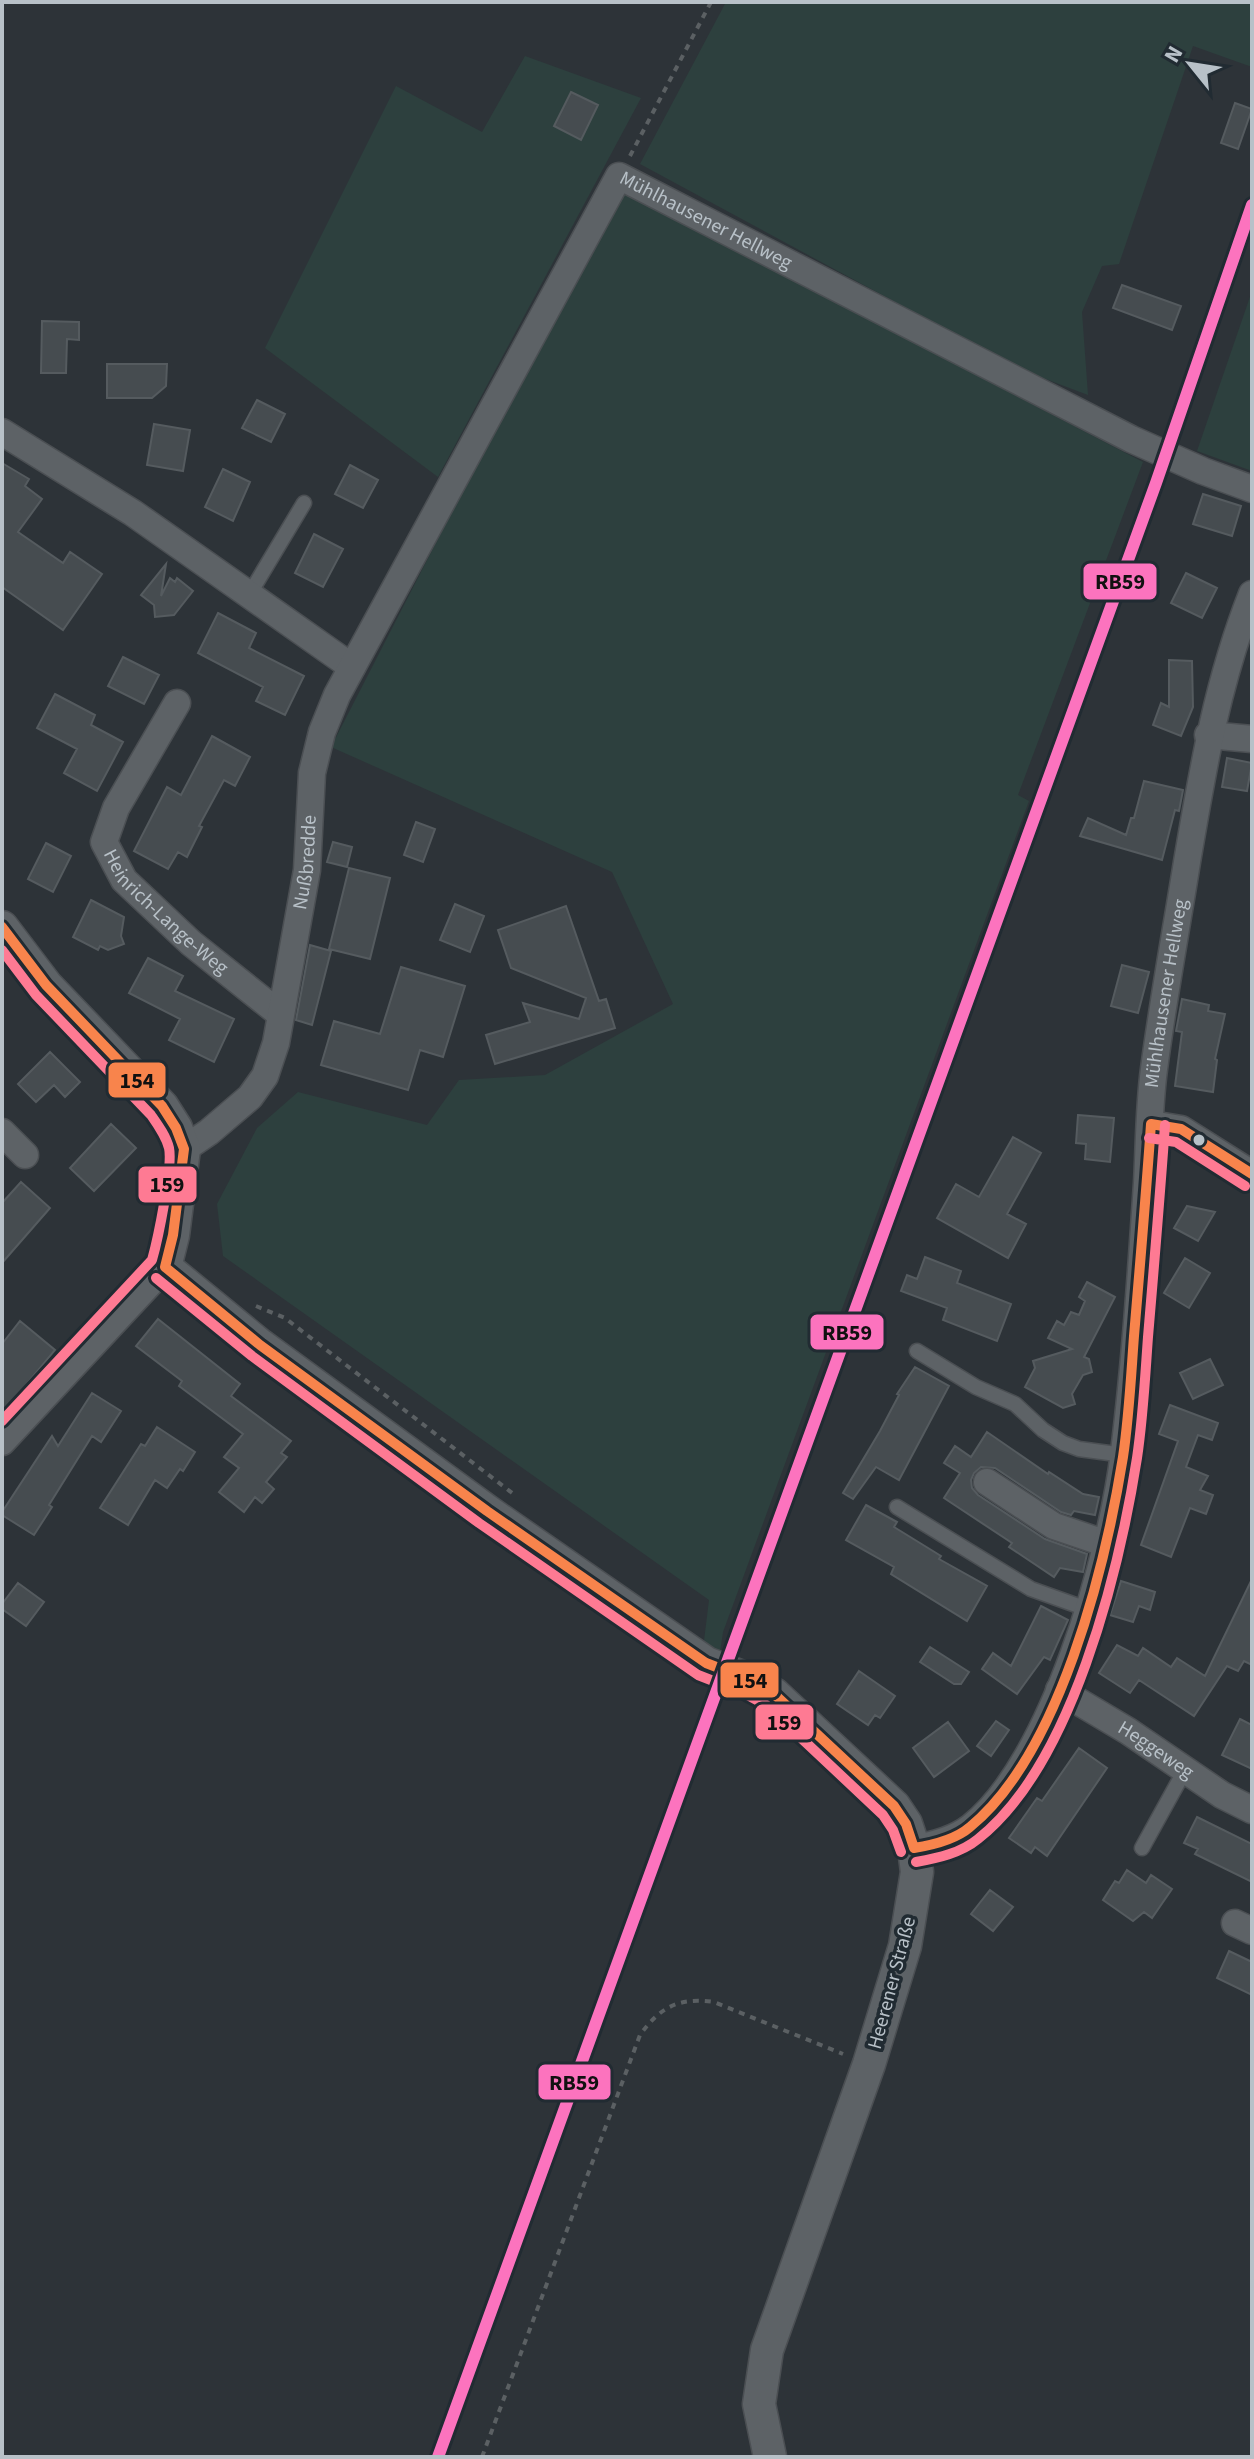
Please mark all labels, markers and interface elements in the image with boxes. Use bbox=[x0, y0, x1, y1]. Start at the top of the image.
north arrow bbox=[1150, 24, 1230, 104]
text: N bbox=[1156, 40, 1191, 69]
street label: Mühlhausener Hellweg bbox=[615, 165, 797, 277]
line badge: RB59 bbox=[1082, 562, 1158, 601]
text: RB59 bbox=[1095, 566, 1145, 598]
street label: Nußbredde bbox=[286, 814, 324, 912]
street label: Heinrich-Lange-Weg bbox=[96, 844, 234, 982]
street label: Mühlhausener Hellweg bbox=[1138, 897, 1195, 1089]
line badge: 154 bbox=[107, 1061, 167, 1099]
text: 154 bbox=[120, 1065, 155, 1097]
unlabelled marker bbox=[1191, 1132, 1207, 1148]
line badge: 159 bbox=[137, 1165, 198, 1204]
text: 159 bbox=[150, 1169, 184, 1201]
line badge: RB59 bbox=[809, 1313, 885, 1351]
text: RB59 bbox=[822, 1317, 872, 1349]
line badge: 154 bbox=[719, 1661, 780, 1699]
text: 154 bbox=[733, 1665, 768, 1697]
line badge: 159 bbox=[754, 1703, 815, 1741]
text: 159 bbox=[767, 1707, 801, 1739]
street label: Heggeweg bbox=[1113, 1714, 1200, 1786]
street label: Heerener Straße bbox=[861, 1913, 923, 2052]
line badge: RB59 bbox=[537, 2063, 612, 2101]
text: RB59 bbox=[549, 2067, 599, 2099]

